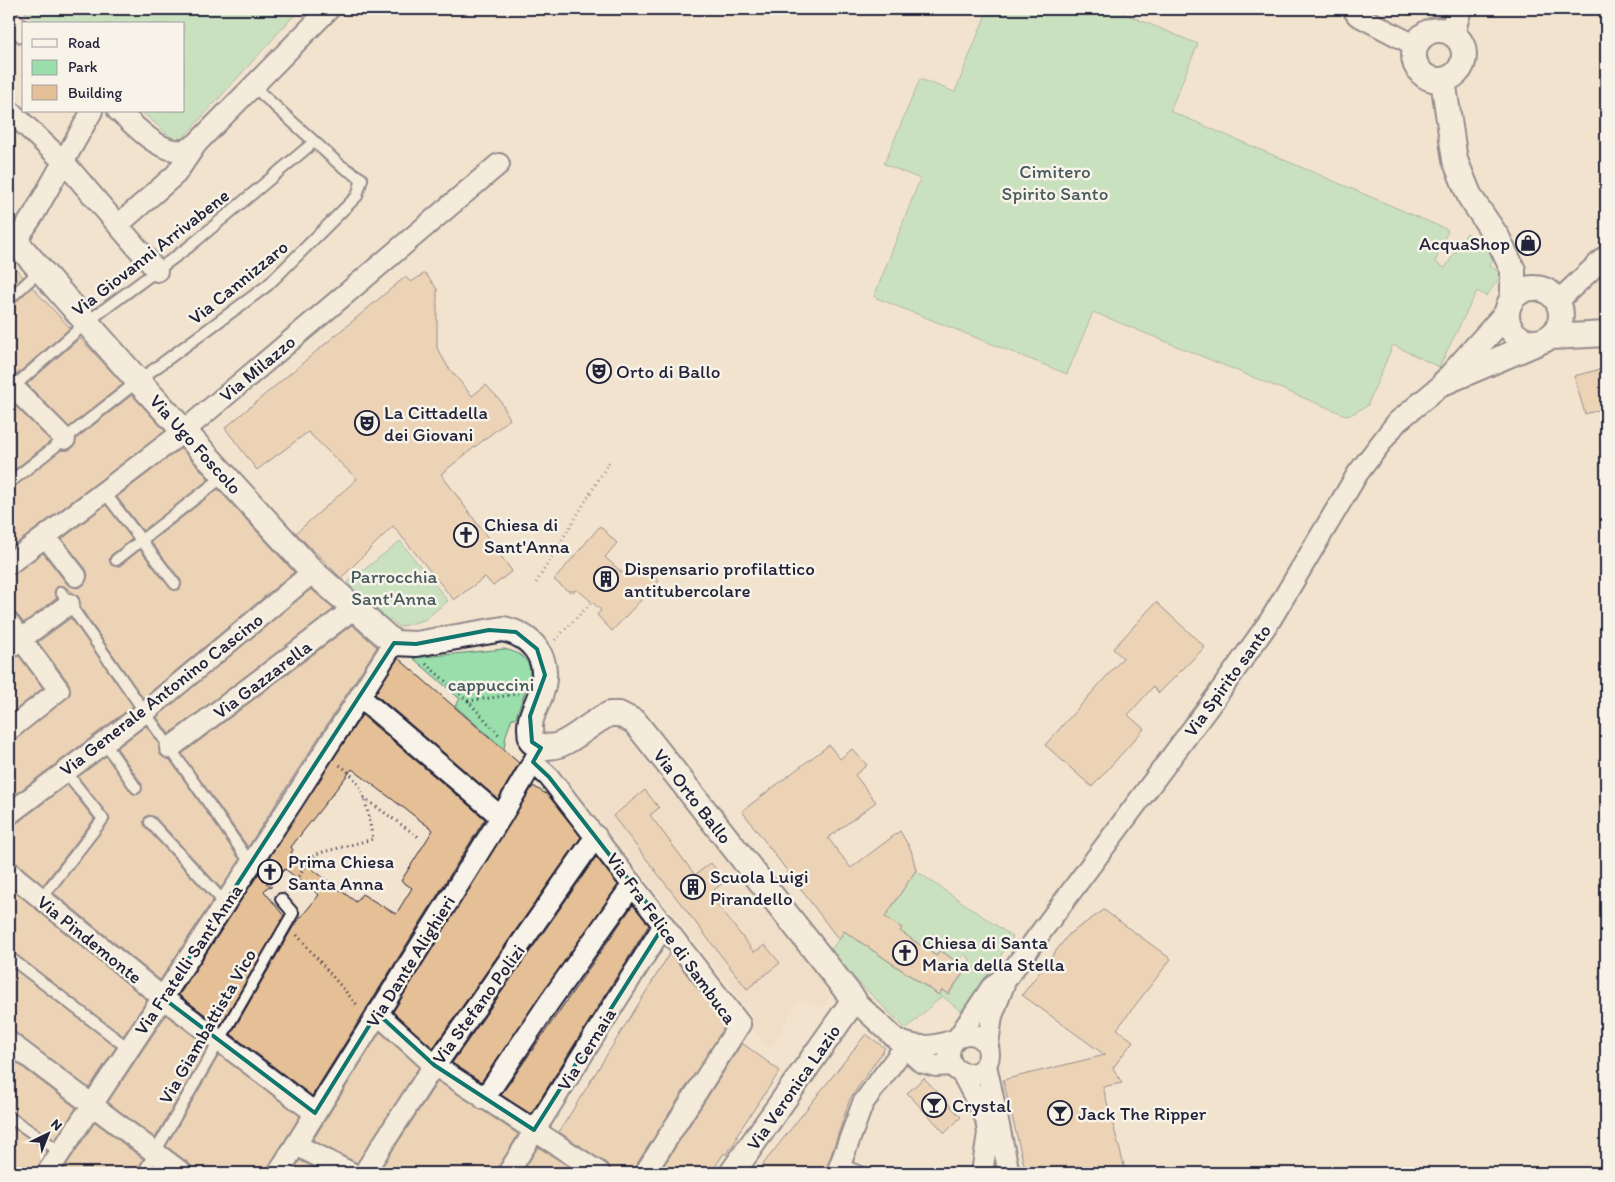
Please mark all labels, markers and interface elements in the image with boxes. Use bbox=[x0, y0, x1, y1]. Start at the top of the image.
legend bbox=[22, 22, 185, 112]
text: Road bbox=[68, 34, 101, 52]
text: Park bbox=[68, 58, 98, 76]
text: Building bbox=[68, 84, 122, 102]
park label: Cimitero Spirito Santo bbox=[1002, 160, 1108, 205]
street label: Via Giovanni Arrivabene bbox=[67, 184, 234, 321]
shop icon: AcquaShop bbox=[1515, 230, 1541, 256]
place label: AcquaShop bbox=[1419, 232, 1510, 255]
street label: Via Cannizzaro bbox=[184, 235, 293, 329]
street label: Via Milazzo bbox=[215, 330, 300, 407]
theatre icon: Orto di Ballo bbox=[586, 358, 612, 384]
place label: Orto di Ballo bbox=[616, 360, 721, 383]
street label: Via Ugo Foscolo bbox=[145, 390, 247, 499]
place label: La Cittadella dei Giovani bbox=[384, 401, 488, 446]
theatre icon: La Cittadella dei Giovani bbox=[354, 410, 380, 436]
place label: Chiesa di Sant'Anna bbox=[484, 513, 570, 558]
church icon: Chiesa di Sant'Anna bbox=[453, 522, 479, 548]
place label: Dispensario profilattico antitubercolare bbox=[624, 557, 815, 602]
park label: Parrocchia Sant'Anna bbox=[351, 565, 437, 610]
building icon: Dispensario profilattico antitubercolare bbox=[593, 566, 619, 592]
street label: Via Generale Antonino Cascino bbox=[55, 608, 268, 781]
street label: Via Spirito santo bbox=[1179, 619, 1276, 741]
street label: Via Gazzarella bbox=[209, 635, 316, 724]
park label: cappuccini bbox=[448, 673, 534, 696]
street label: Via Orto Ballo bbox=[648, 744, 737, 849]
street label: Via Fra Felice di Sambuca bbox=[602, 848, 742, 1029]
place label: Prima Chiesa Santa Anna bbox=[288, 850, 394, 895]
church icon: Prima Chiesa Santa Anna bbox=[257, 859, 283, 885]
place label: Scuola Luigi Pirandello bbox=[710, 865, 809, 910]
building icon: Scuola Luigi Pirandello bbox=[680, 874, 706, 900]
street label: Via Fratelli Sant'Anna bbox=[129, 879, 248, 1039]
street label: Via Pindemonte bbox=[33, 890, 147, 989]
street label: Via Dante Alighieri bbox=[361, 891, 460, 1031]
place label: Chiesa di Santa Maria della Stella bbox=[922, 931, 1065, 976]
street label: Via Stefano Polizi bbox=[427, 940, 530, 1069]
church icon: Chiesa di Santa Maria della Stella bbox=[892, 940, 918, 966]
street label: Via Giambattista Vico bbox=[154, 945, 261, 1108]
street label: Via Cernaia bbox=[552, 1003, 621, 1095]
street label: Via Veronica Lazio bbox=[741, 1020, 845, 1155]
bar icon: Crystal bbox=[921, 1092, 947, 1118]
place label: Crystal bbox=[952, 1094, 1012, 1117]
bar icon: Jack The Ripper bbox=[1047, 1100, 1073, 1126]
place label: Jack The Ripper bbox=[1078, 1102, 1207, 1125]
north arrow bbox=[22, 1110, 72, 1160]
text: N bbox=[47, 1115, 66, 1134]

